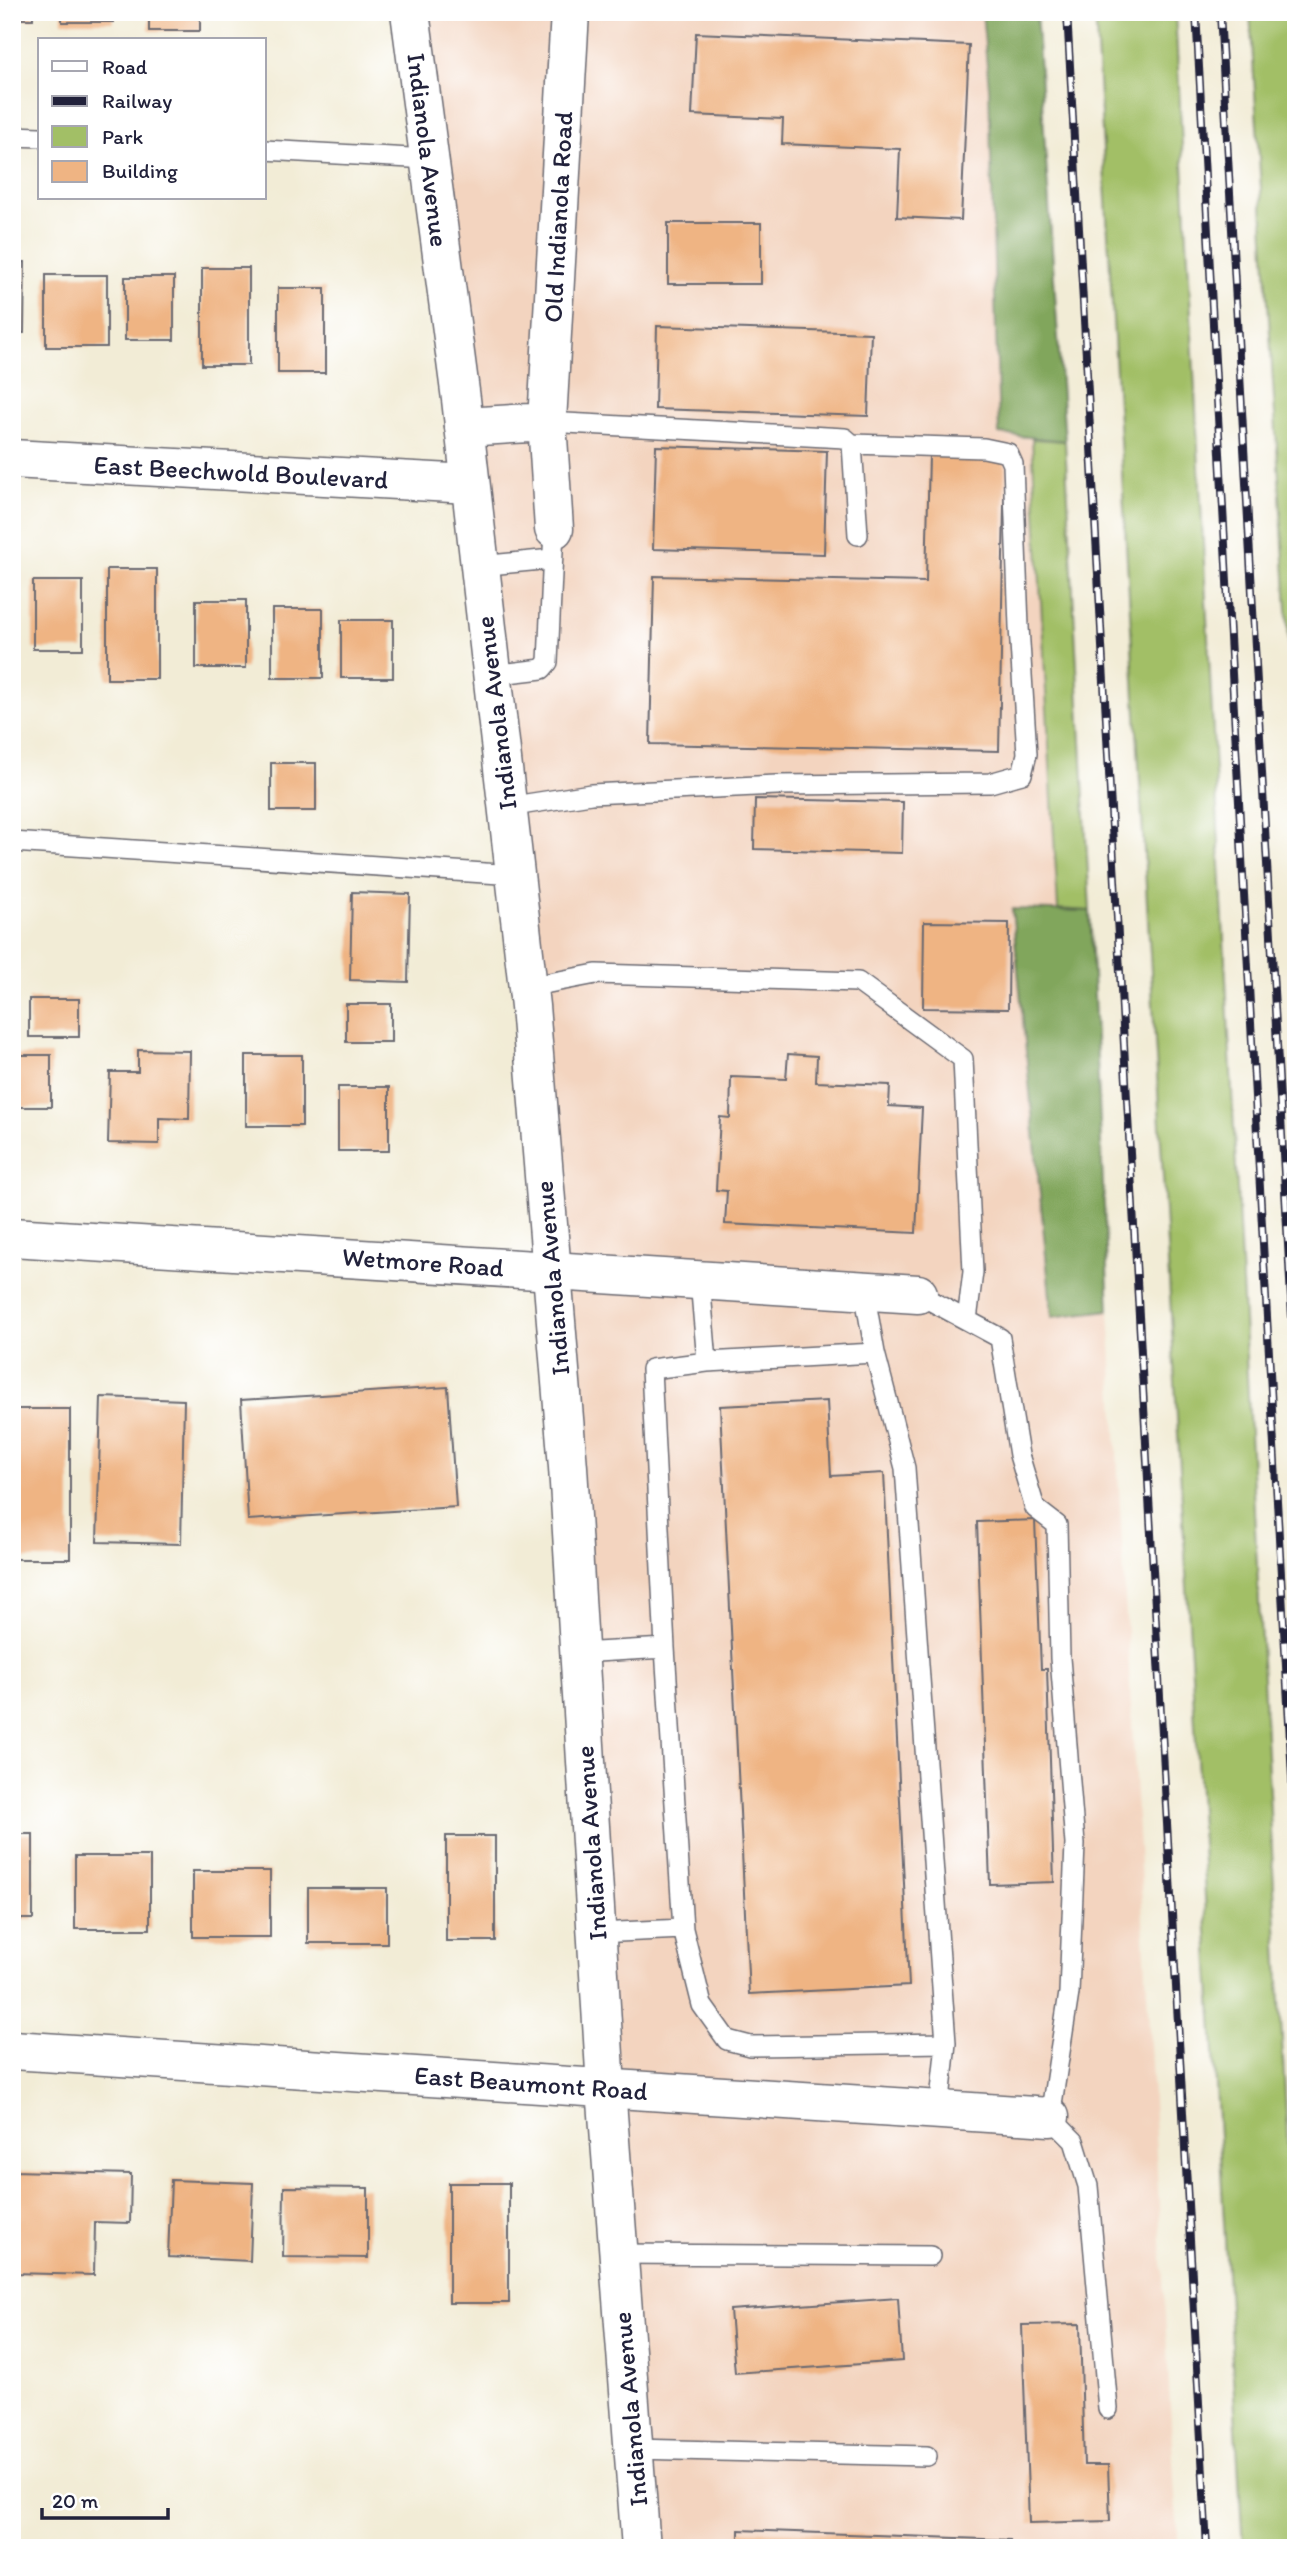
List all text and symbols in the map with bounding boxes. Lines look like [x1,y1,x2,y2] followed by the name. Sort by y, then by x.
[38,38,266,200] legend
[400,51,456,249] street label: Indianola Avenue
[102,54,148,79] text: Road
[102,88,172,113] text: Railway
[536,110,580,324] street label: Old Indianola Road
[102,124,144,149] text: Park
[102,158,178,183] text: Building
[93,448,389,496] street label: East Beechwold Boulevard
[468,614,524,812] street label: Indianola Avenue
[528,1179,576,1377] street label: Indianola Avenue
[341,1240,506,1284] street label: Wetmore Road
[568,1745,614,1941] street label: Indianola Avenue
[413,2059,649,2107] street label: East Beaumont Road
[606,2310,654,2508] street label: Indianola Avenue
[42,2476,168,2520] scale bar
[52,2488,99,2513] text: 20 m

